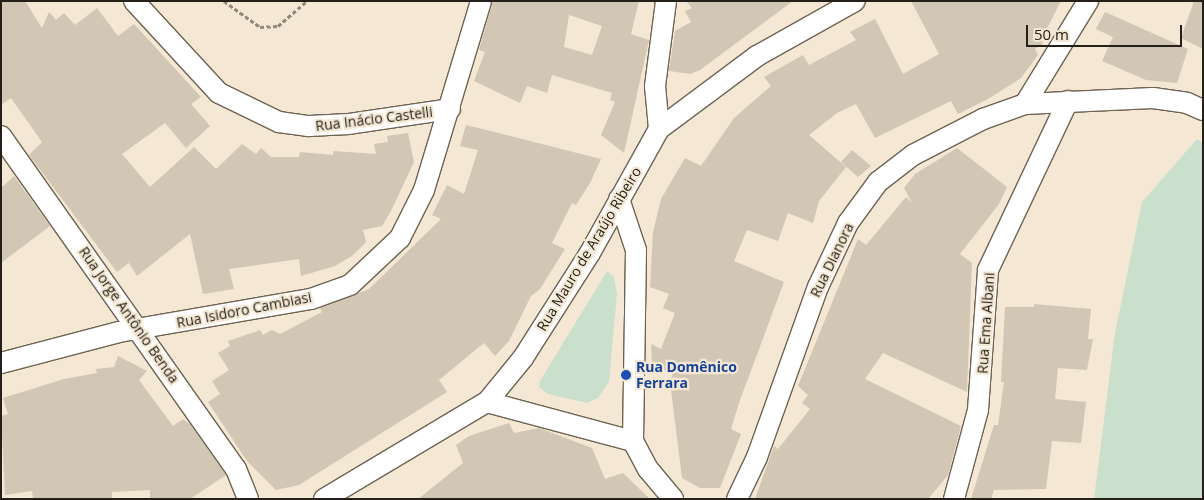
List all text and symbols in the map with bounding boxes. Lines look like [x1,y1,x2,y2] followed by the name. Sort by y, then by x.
[1029,15,1185,47] scale bar
[1034,24,1069,44] text: 50 m
[314,103,434,135] street label: Rua Inácio Castelli
[533,164,645,334] street label: Rua Mauro de Araújo Ribeiro
[807,220,857,300] street label: Rua Dianora
[76,244,182,386] street label: Rua Jorge Antônio Benda
[974,272,998,374] street label: Rua Ema Albani
[175,289,313,331] street label: Rua Isidoro Cambiasi
[636,359,737,392] place label: Rua Domênico Ferrara
[620,369,632,381] marker: Rua Domênico Ferrara

